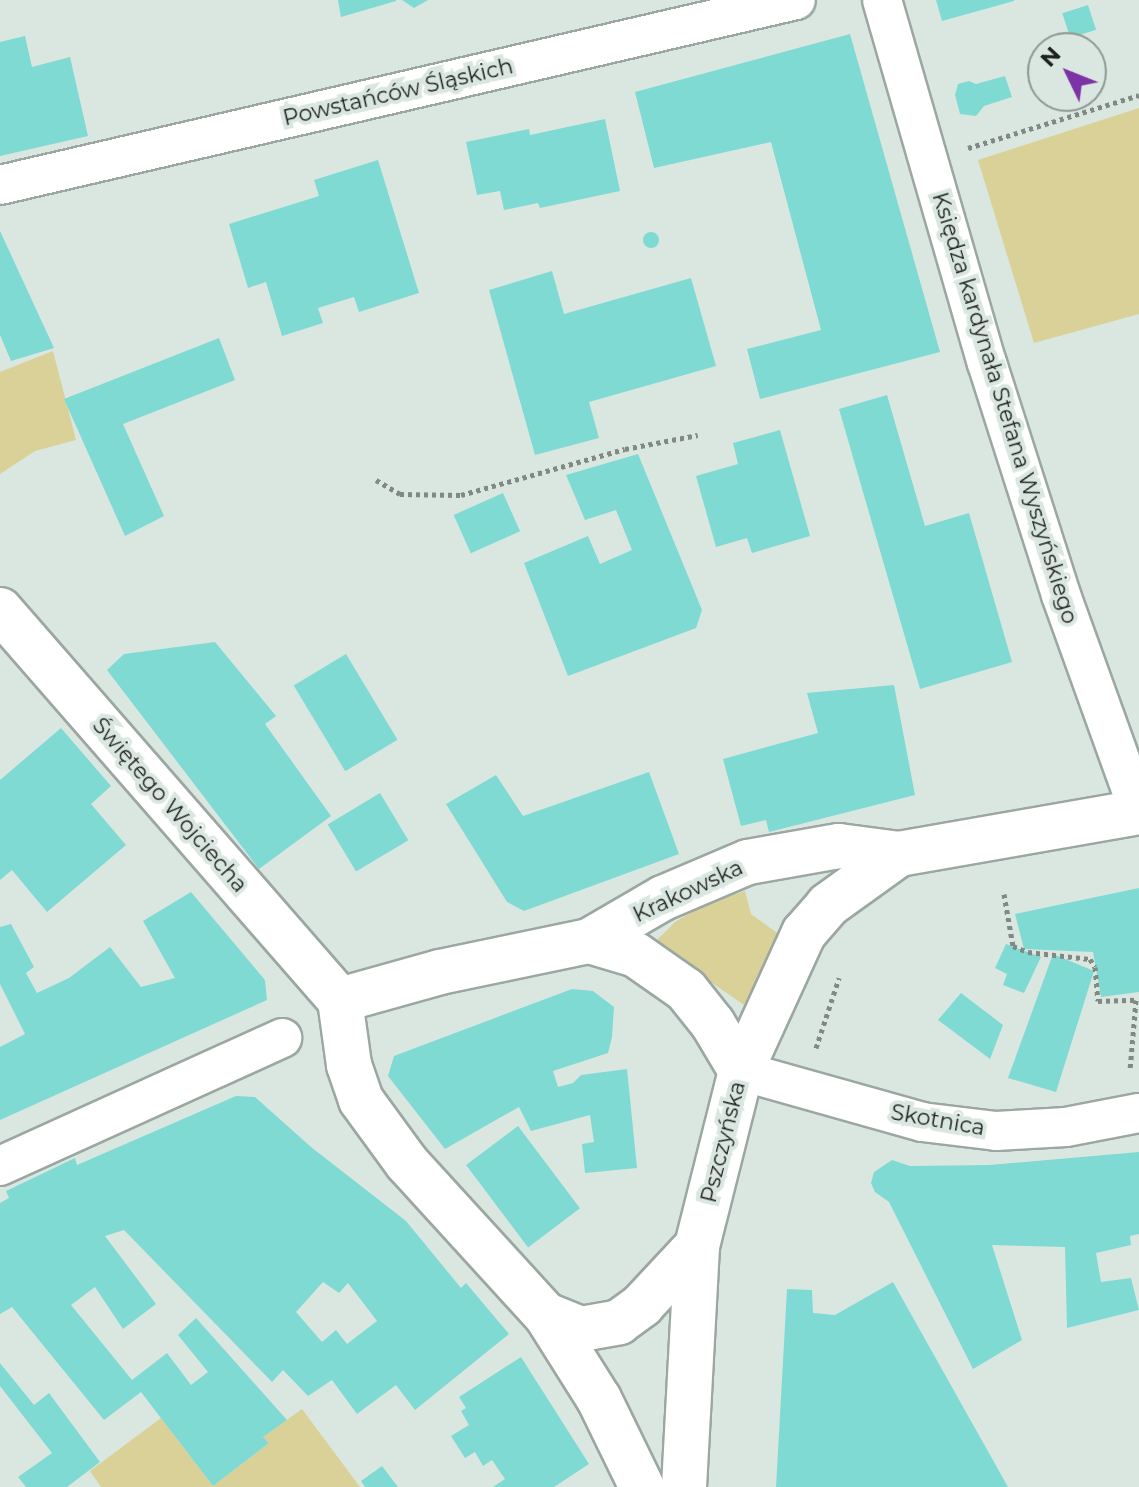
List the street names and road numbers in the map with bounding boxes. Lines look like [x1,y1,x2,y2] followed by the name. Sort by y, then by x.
[280,53,516,131] street label: Powstańców Śląskich
[927,189,1083,627] street label: Księdza kardynała Stefana Wyszyńskiego
[87,712,253,898] street label: Świętego Wojciecha
[629,854,747,928] street label: Krakowska
[695,1079,751,1205] street label: Pszczyńska
[889,1099,987,1141] street label: Skotnica

